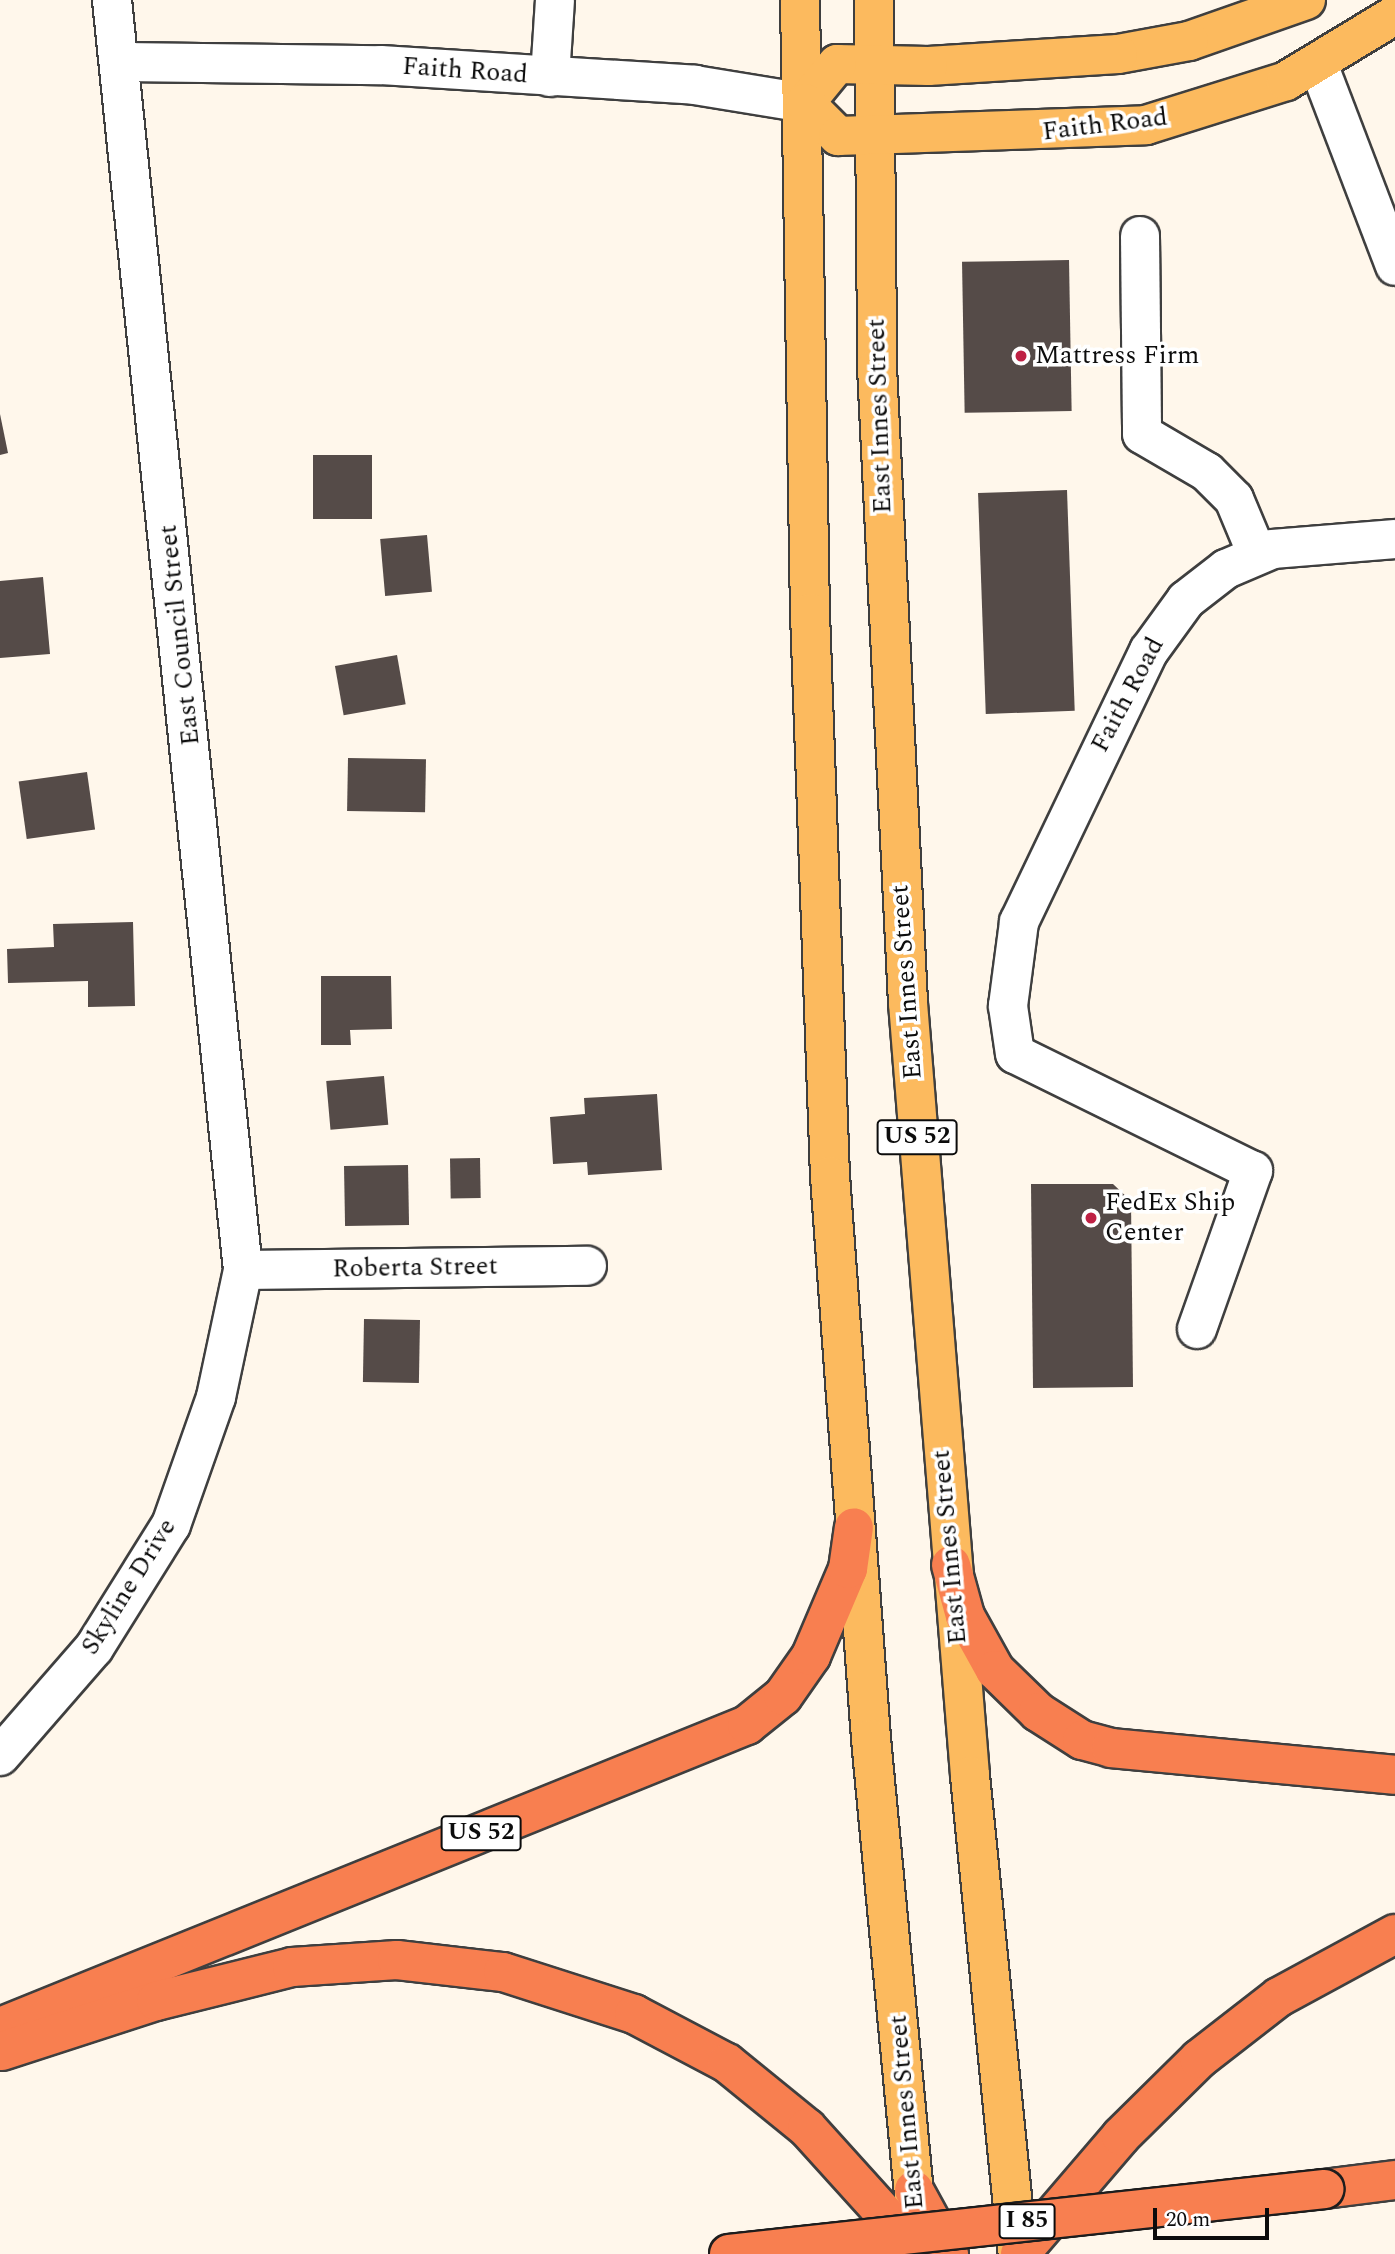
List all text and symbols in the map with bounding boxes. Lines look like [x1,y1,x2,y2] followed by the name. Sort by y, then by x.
[401,51,529,91] street label: Faith Road
[1041,102,1169,148] street label: Faith Road
[861,318,899,514] street label: East Innes Street
[1035,340,1199,372] place label: Mattress Firm
[1013,348,1029,364] marker: Mattress Firm
[153,523,207,747] street label: East Council Street
[1085,632,1171,758] street label: Faith Road
[885,884,929,1080] street label: East Innes Street
[875,1116,959,1157] road number: US 52
[1105,1187,1235,1248] place label: FedEx Ship Center
[1083,1210,1099,1226] marker: FedEx Ship Center
[332,1251,498,1285] street label: Roberta Street
[926,1448,974,1646] street label: East Innes Street
[75,1513,183,1661] street label: Skyline Drive
[439,1812,523,1854] road number: US 52
[883,2013,931,2211] street label: East Innes Street
[1157,2194,1272,2238] scale bar
[997,2200,1057,2242] road number: I 85
[1166,2204,1210,2236] text: 20 m

